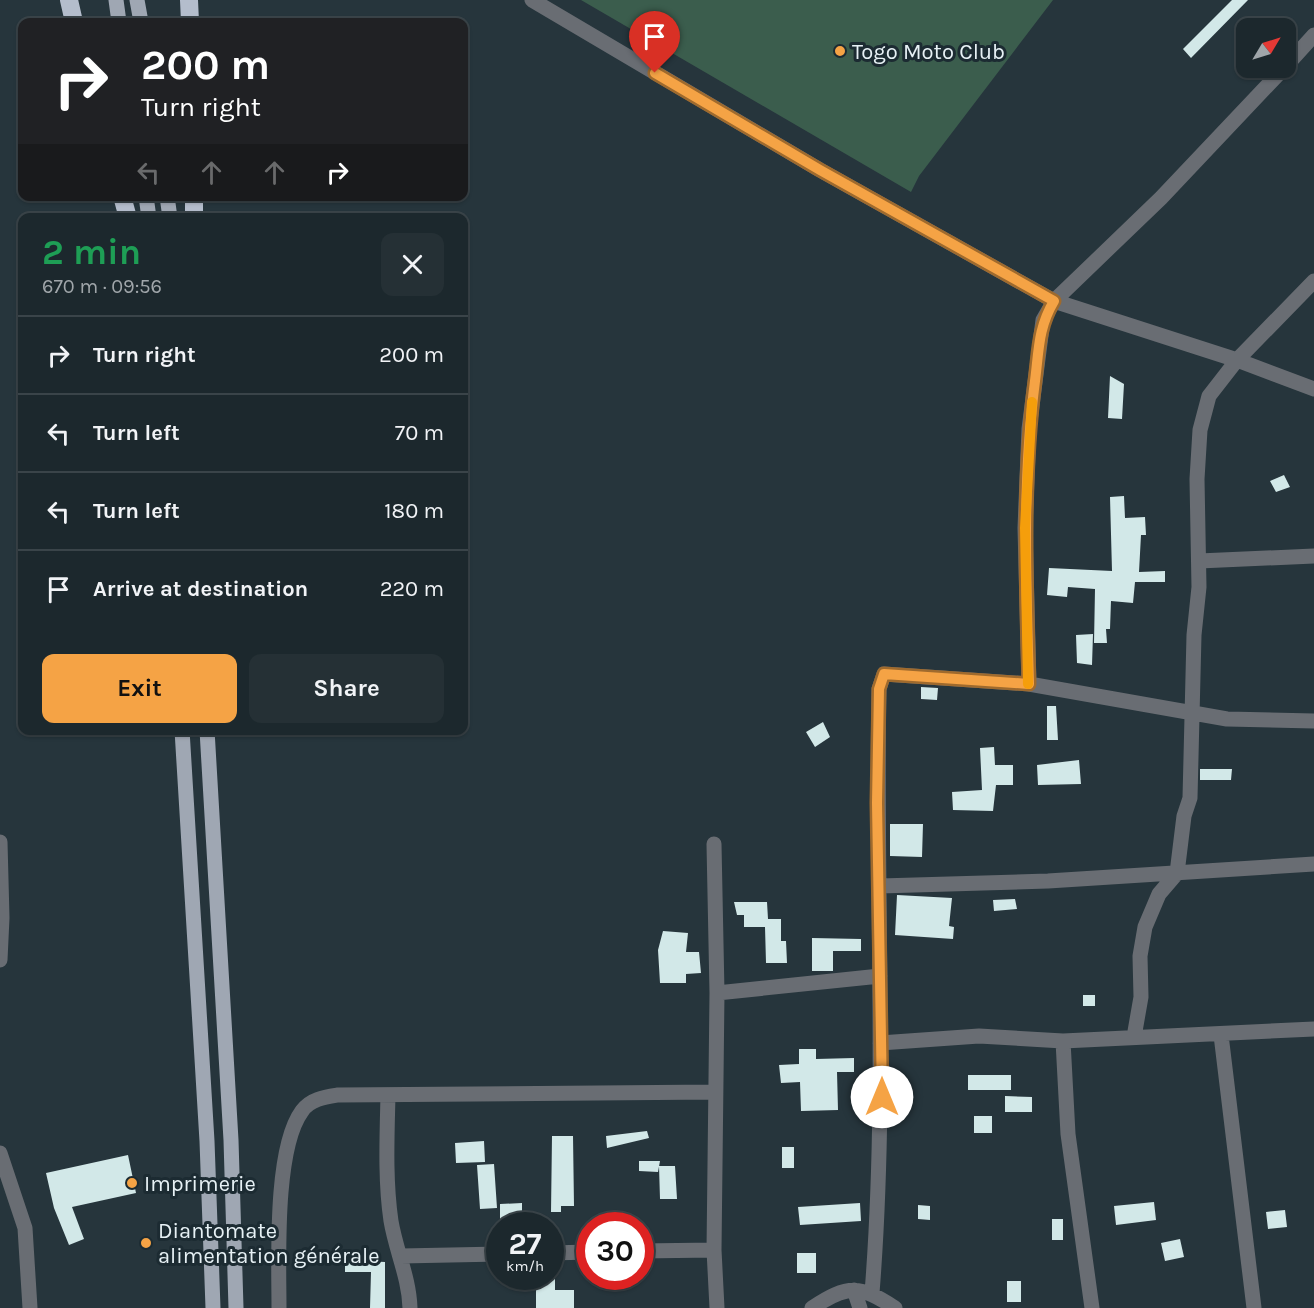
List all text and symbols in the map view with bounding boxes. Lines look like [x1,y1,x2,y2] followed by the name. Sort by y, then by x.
[629,11,680,73] pin
[1236,18,1296,78] north arrow
[1236,18,1296,78] map controls
[638,20,671,53] icon: arrive
[852,39,1005,65] place label: Togo Moto Club
[141,40,270,90] text: 200 m
[42,42,120,120] icon: right
[833,44,847,58] marker: Togo Moto Club
[141,91,261,123] text: Turn right
[132,156,165,189] icon: left
[195,156,228,189] icon: ahead
[258,156,291,189] icon: ahead
[321,156,354,189] icon: right
[42,231,141,273] text: 2 min
[381,233,444,296] button: close
[42,275,162,298] text: 670 m · 09:56
[42,339,75,372] icon: right
[93,342,196,368] text: Turn right
[379,342,444,368] text: 200 m
[42,417,75,450] icon: left
[93,420,180,446] text: Turn left
[395,420,444,446] text: 70 m
[42,495,75,528] icon: left
[93,498,180,524] text: Turn left
[384,498,444,524] text: 180 m
[42,573,75,606] icon: arrive
[93,576,308,602] text: Arrive at destination
[380,576,444,602] text: 220 m
[42,654,237,723] button: Exit
[249,654,444,723] button: Share
[850,1065,914,1129] position arrow
[144,1171,256,1197] place label: Imprimerie
[125,1176,139,1190] marker: Imprimerie
[576,1212,654,1290] speed limit sign: 30
[158,1218,380,1269] place label: Diantomate alimentation générale
[508,1226,542,1262] text: 27
[139,1236,153,1250] marker: Diantomate alimentation générale
[506,1257,544,1275] text: km/h

